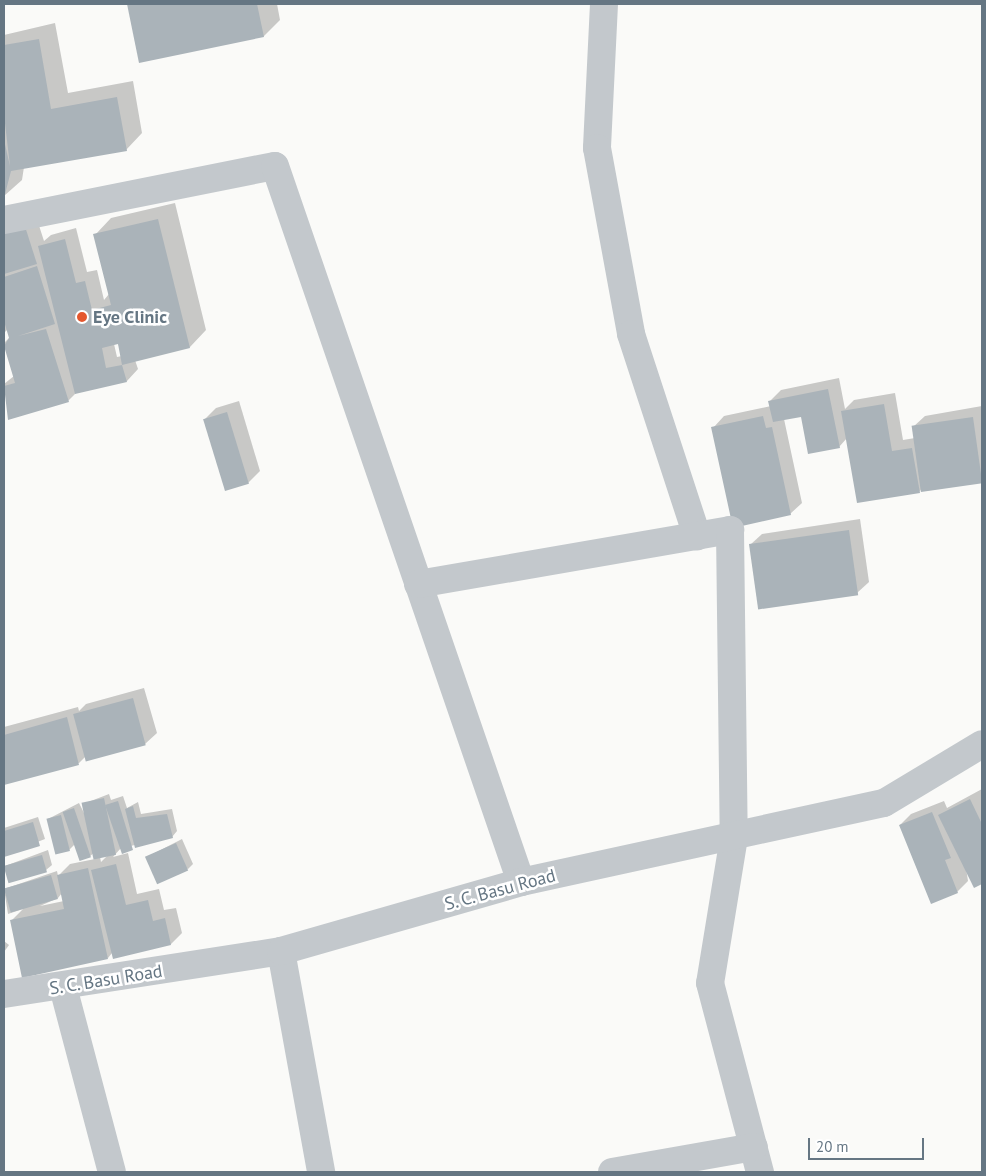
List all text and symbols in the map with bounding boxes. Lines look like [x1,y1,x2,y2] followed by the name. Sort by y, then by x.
[93,306,167,328] place label: Eye Clinic
[75,310,89,324] marker: Eye Clinic
[441,864,559,916] street label: S. C. Basu Road
[47,960,165,1000] street label: S. C. Basu Road
[811,1128,927,1160] scale bar
[816,1137,849,1156] text: 20 m

